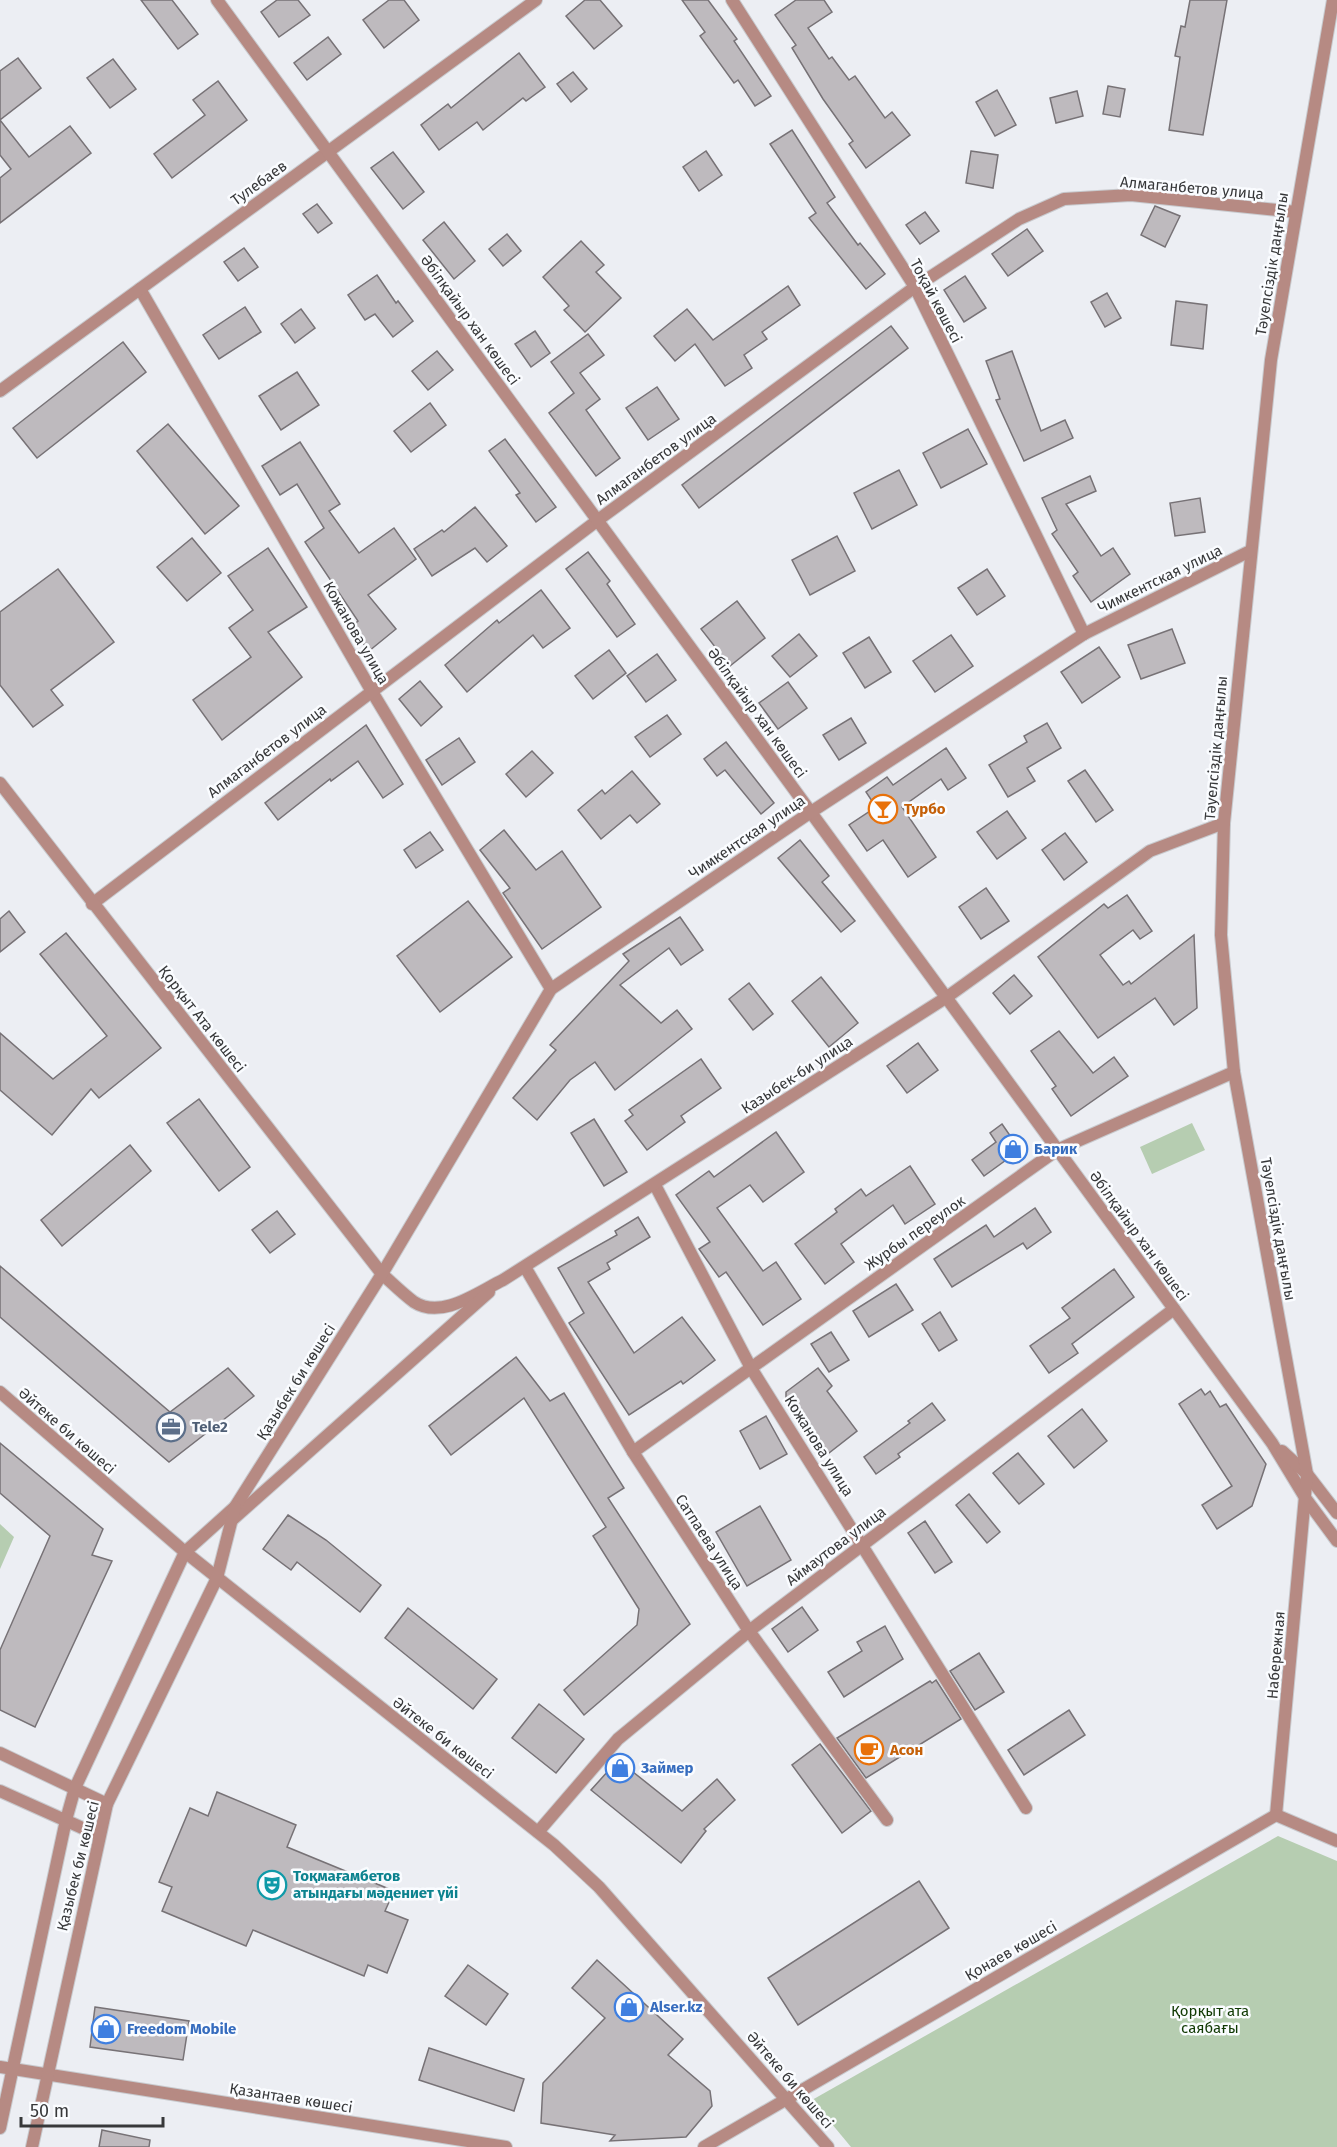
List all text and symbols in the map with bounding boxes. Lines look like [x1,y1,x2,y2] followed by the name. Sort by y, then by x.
[228,157,290,209] street label: Тулебаев
[1119,173,1265,203] street label: Алмаганбетов улица
[1252,191,1292,337] street label: Тәуелсіздік даңғылы
[417,252,523,388] street label: Әбілқайыр хан көшесі
[906,256,966,346] street label: Тоқай көшесі
[592,409,720,509] street label: Алмаганбетов улица
[1095,541,1225,617] street label: Чимкентская улица
[319,578,393,688] street label: Кожанова улица
[704,645,810,781] street label: Әбілқайыр хан көшесі
[1201,675,1231,821] street label: Тәуелсіздік даңғылы
[204,700,330,802] street label: Алмаганбетов улица
[685,791,809,883] street label: Чимкентская улица
[867,793,899,825] bar icon: Турбо
[904,800,946,818] place label: Турбо
[155,962,249,1076] street label: Қорқыт Ата көшесі
[738,1032,856,1118] street label: Казыбек-би улица
[997,1133,1029,1165] shop icon: Барик
[1034,1140,1078,1158] place label: Барик
[1257,1156,1299,1302] street label: Тәуелсіздік даңғылы
[1086,1168,1192,1304] street label: Әбілқайыр хан көшесі
[861,1191,969,1274] street label: Журбы переулок
[253,1321,339,1443] street label: Қазыбек би көшесі
[15,1384,119,1478] street label: Әйтеке би көшесі
[781,1392,857,1500] street label: Кожанова улица
[155,1411,187,1443] office icon: Tele2
[192,1418,228,1436] place label: Tele2
[671,1491,747,1593] street label: Сатпаева улица
[783,1503,889,1589] street label: Аймаутова улица
[1263,1610,1289,1700] street label: Набережная
[389,1693,497,1783] street label: Әйтеке би көшесі
[853,1734,885,1766] cafe icon: Асон
[889,1741,923,1759] place label: Асон
[604,1752,636,1784] shop icon: Займер
[640,1759,694,1777] place label: Займер
[53,1799,103,1933] street label: Қазыбек би көшесі
[293,1867,458,1902] place label: Тоқмағамбетов атындағы мәдениет үйі
[256,1869,288,1901] theatre icon: Тоқмағамбетов атындағы мәдениет үйі
[962,1917,1060,1985] street label: Қонаев көшесі
[613,1991,645,2023] shop icon: Alser.kz
[649,1998,703,2016] place label: Alser.kz
[1171,2002,1249,2037] park label: Қорқыт ата саябағы
[90,2013,122,2045] shop icon: Freedom Mobile
[127,2020,236,2038] place label: Freedom Mobile
[743,2028,837,2132] street label: Әйтеке би көшесі
[228,2079,354,2117] street label: Қазантаев көшесі
[21,2090,164,2128] scale bar
[30,2100,69,2122] text: 50 m

